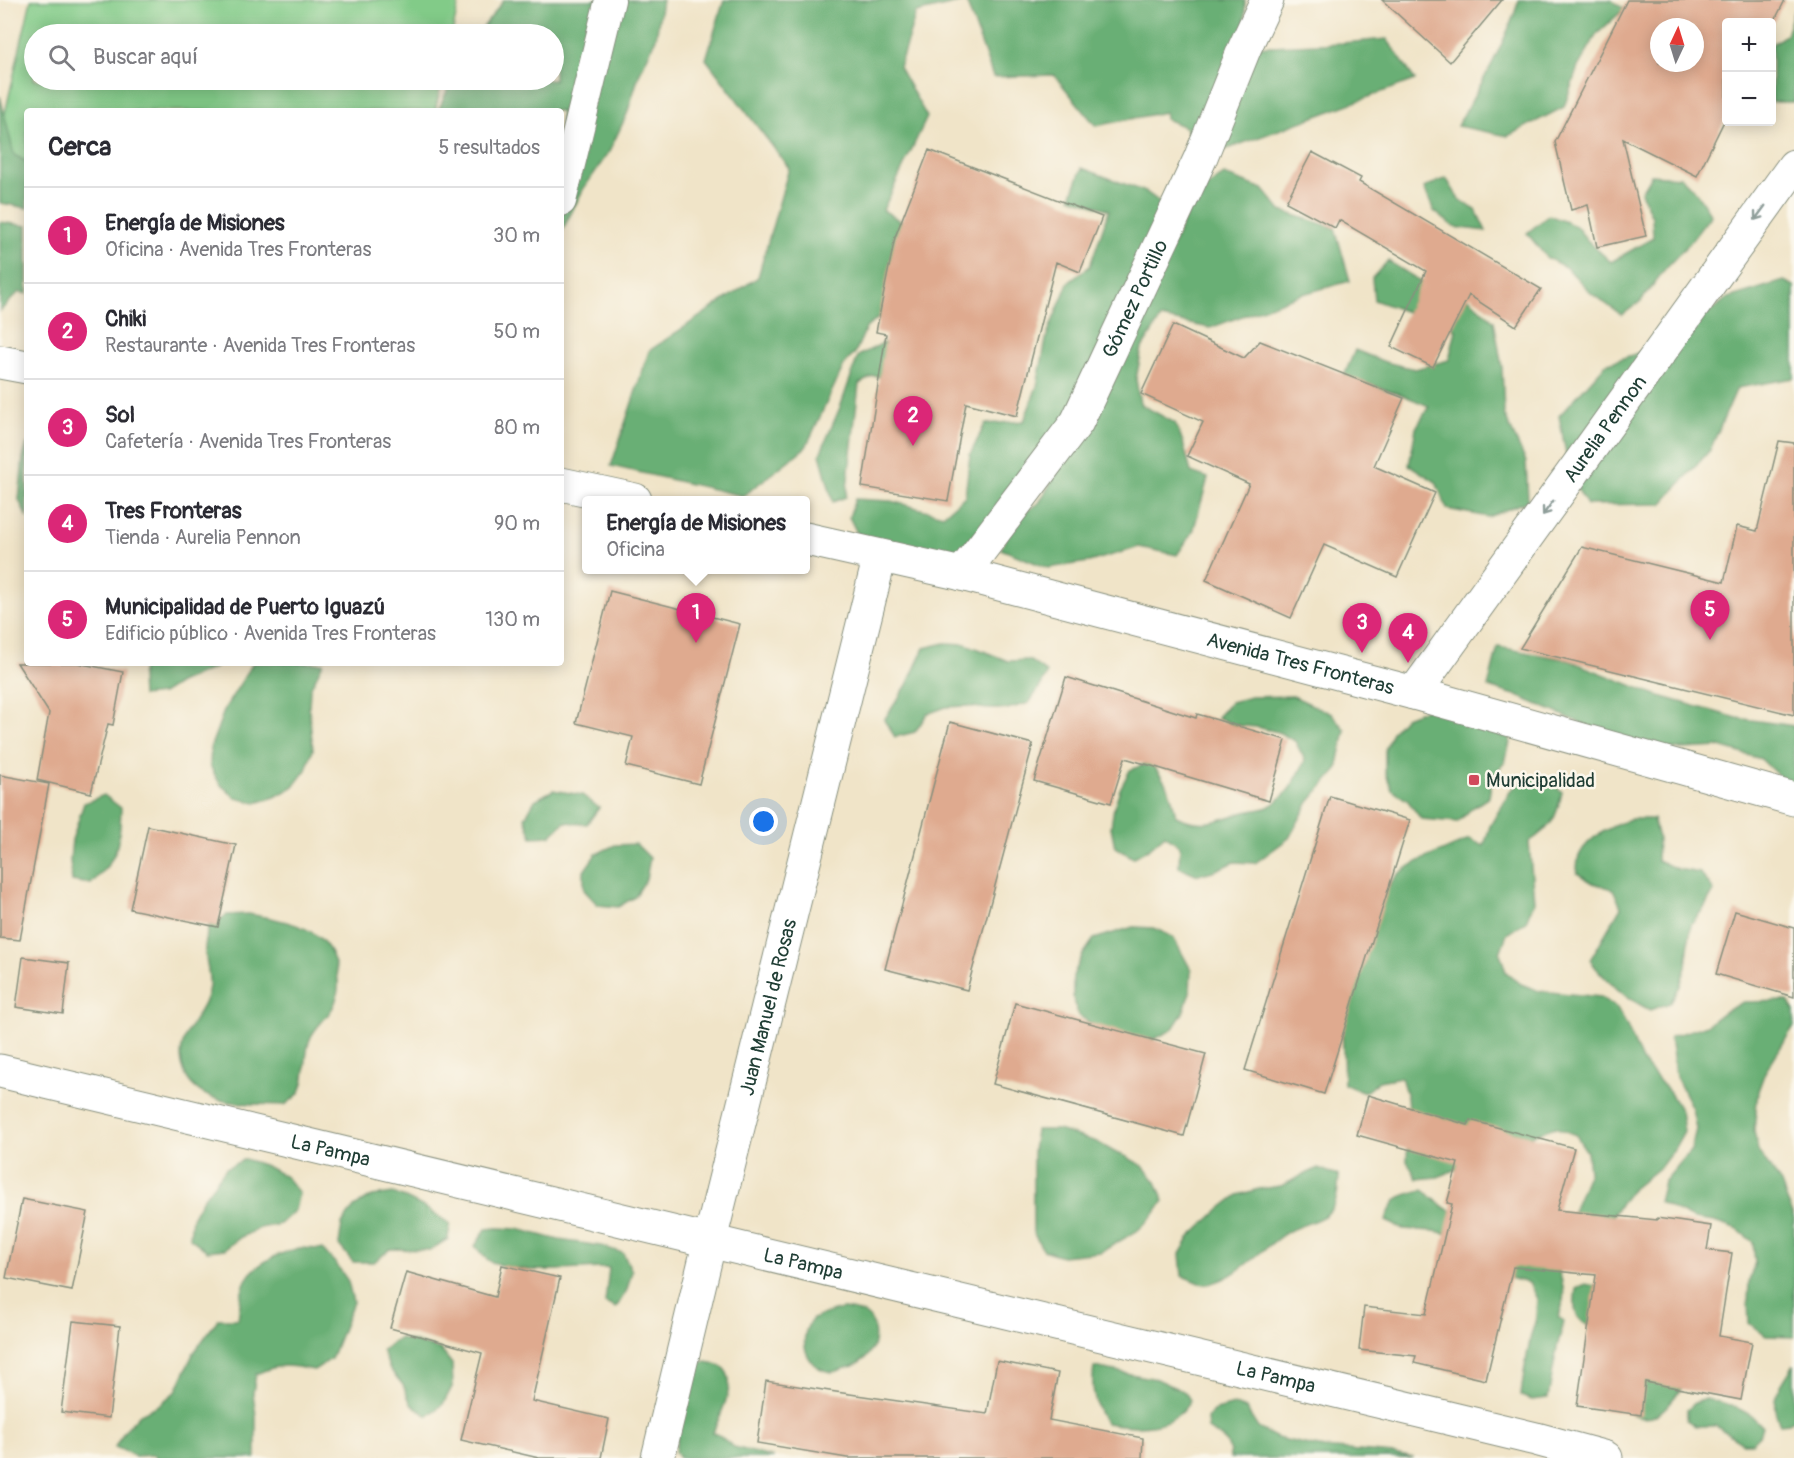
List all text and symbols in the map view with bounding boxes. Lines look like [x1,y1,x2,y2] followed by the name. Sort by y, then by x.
[1650,18,1704,72] north arrow
[1722,18,1776,126] map controls
[1722,18,1776,72] button: +
[24,24,564,90] search box
[45,41,78,74] icon: search
[93,43,198,71] text: Buscar aquí
[1722,72,1776,126] button: −
[48,131,111,163] text: Cerca
[438,135,540,160] text: 5 resultados
[1754,204,1766,221] one-way arrow
[105,209,285,237] text: Energía de Misiones
[64,223,71,248] text: 1
[493,223,540,248] text: 30 m
[1096,235,1173,361] street label: Gómez Portillo
[105,237,371,262] text: Oficina · Avenida Tres Fronteras
[105,305,146,333] text: Chiki
[62,319,73,344] text: 2
[493,319,540,344] text: 50 m
[105,333,415,358] text: Restaurante · Avenida Tres Fronteras
[1558,370,1652,487] street label: Aurelia Pennon
[894,396,932,446] pin: 2
[105,401,135,429] text: Sol
[62,415,73,440] text: 3
[494,415,540,440] text: 80 m
[105,429,391,454] text: Cafetería · Avenida Tres Fronteras
[582,496,810,574] popup
[105,497,242,525] text: Tres Fronteras
[1542,499,1554,515] one-way arrow
[606,509,786,537] text: Energía de Misiones
[62,511,73,536] text: 4
[494,511,540,536] text: 90 m
[105,525,301,550] text: Tienda · Aurelia Pennon
[606,537,665,562] text: Oficina
[1690,590,1730,640] pin: 5
[105,593,385,621] text: Municipalidad de Puerto Iguazú
[676,594,716,643] pin: 1
[1342,604,1382,653] pin: 3
[62,607,73,632] text: 5
[485,607,540,632] text: 130 m
[1388,614,1428,663] pin: 4
[105,621,436,646] text: Edificio público · Avenida Tres Fronteras
[1204,627,1397,700] street label: Avenida Tres Fronteras
[1486,768,1595,793] place label: Municipalidad
[1467,773,1481,787] marker: Municipalidad
[749,807,778,836] your location
[734,916,802,1098] street label: Juan Manuel de Rosas
[288,1129,373,1172] street label: La Pampa
[761,1242,846,1285] street label: La Pampa
[1234,1355,1318,1398] street label: La Pampa

